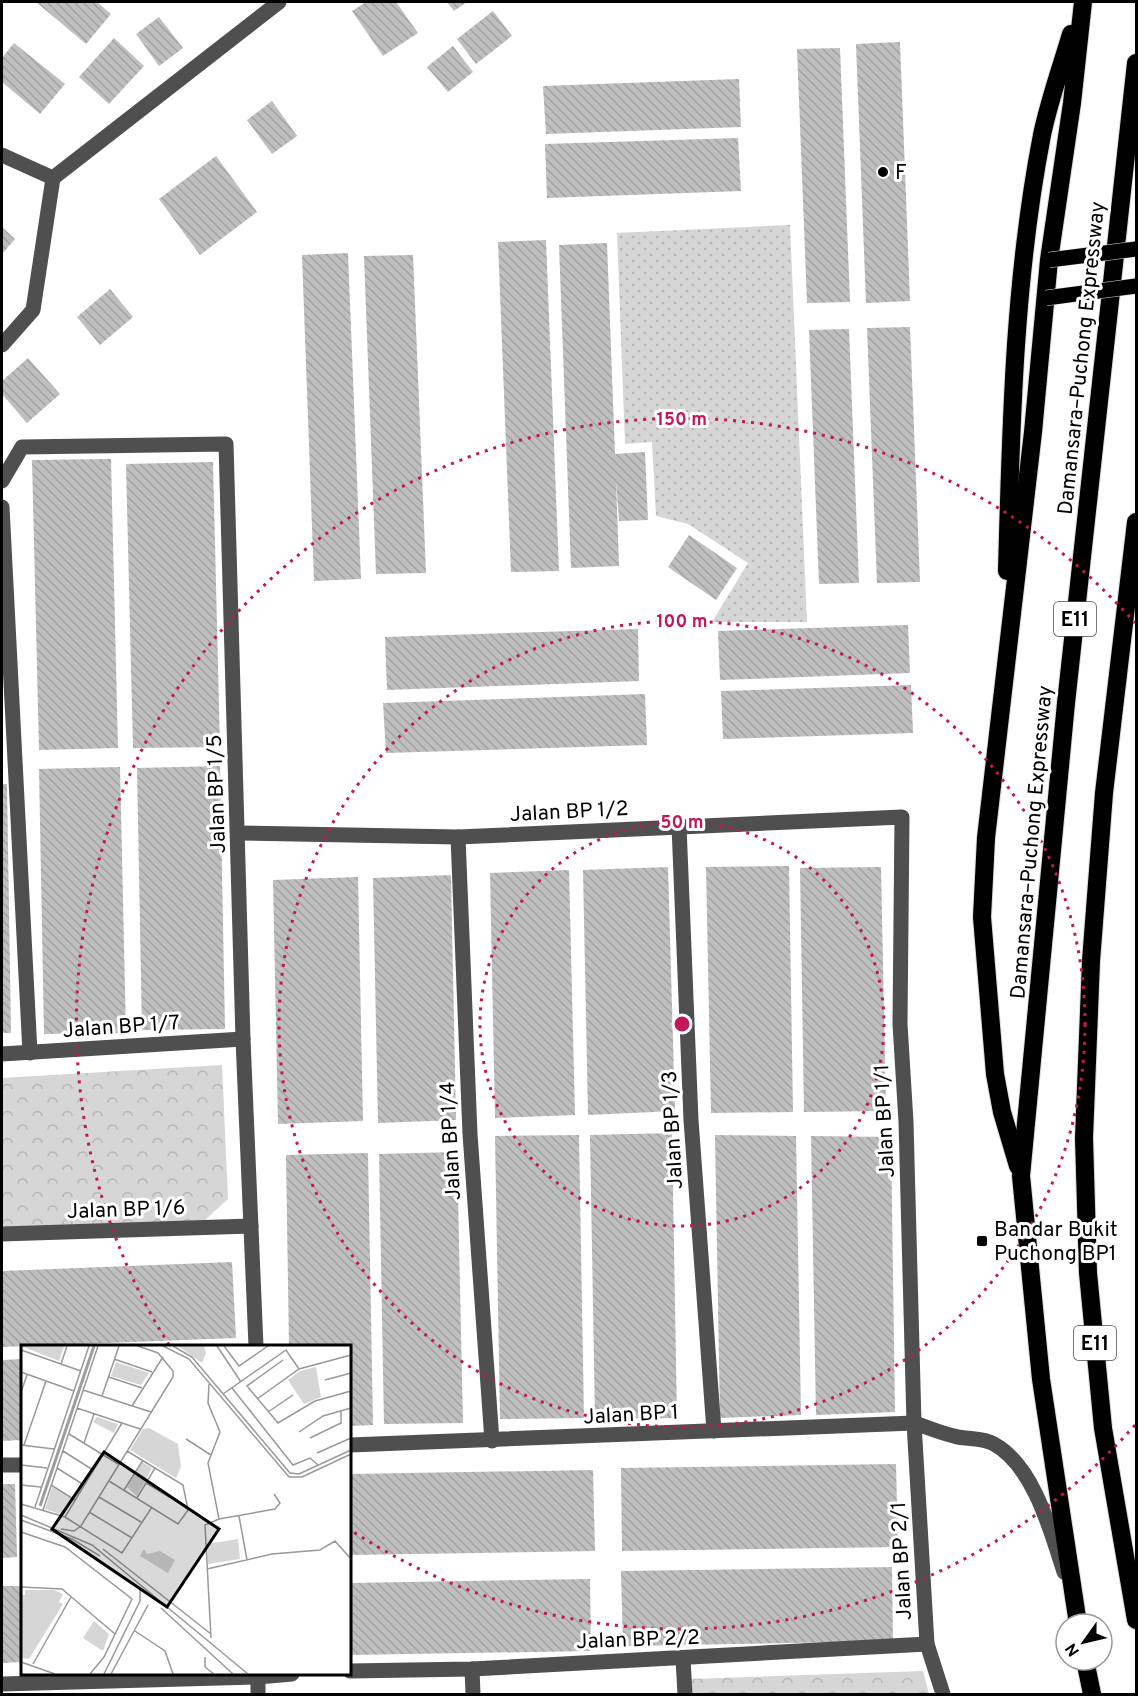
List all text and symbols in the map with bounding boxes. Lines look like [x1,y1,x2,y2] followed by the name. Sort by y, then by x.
[895,160,907,187] place label: F
[876,165,890,179] marker: F
[1053,200,1112,516] street label: Damansara–Puchong Expressway
[657,409,707,432] text: 150 m
[1054,602,1096,636] road number: E11
[656,611,708,634] text: 100 m
[1005,684,1060,1000] street label: Damansara–Puchong Expressway
[202,734,233,854] street label: Jalan BP 1/5
[509,796,629,829] street label: Jalan BP 1/2
[660,812,704,835] text: 50 m
[62,1010,181,1045] street label: Jalan BP 1/7
[672,1014,692,1034] centre of rings
[869,1063,902,1179] street label: Jalan BP 1/1
[657,1070,690,1190] street label: Jalan BP 1/3
[435,1081,468,1201] street label: Jalan BP 1/4
[66,1195,186,1226] street label: Jalan BP 1/6
[994,1217,1118,1268] place label: Bandar Bukit Puchong BP1
[975,1234,989,1248] marker: Bandar Bukit Puchong BP1
[1074,1326,1116,1360] road number: E11
[21,1345,351,1675] inset map
[583,1400,680,1431] street label: Jalan BP 1
[886,1501,919,1621] street label: Jalan BP 2/1
[1054,1612,1114,1672] north arrow
[576,1625,700,1656] street label: Jalan BP 2/2
[1062,1639,1085,1660] text: N

